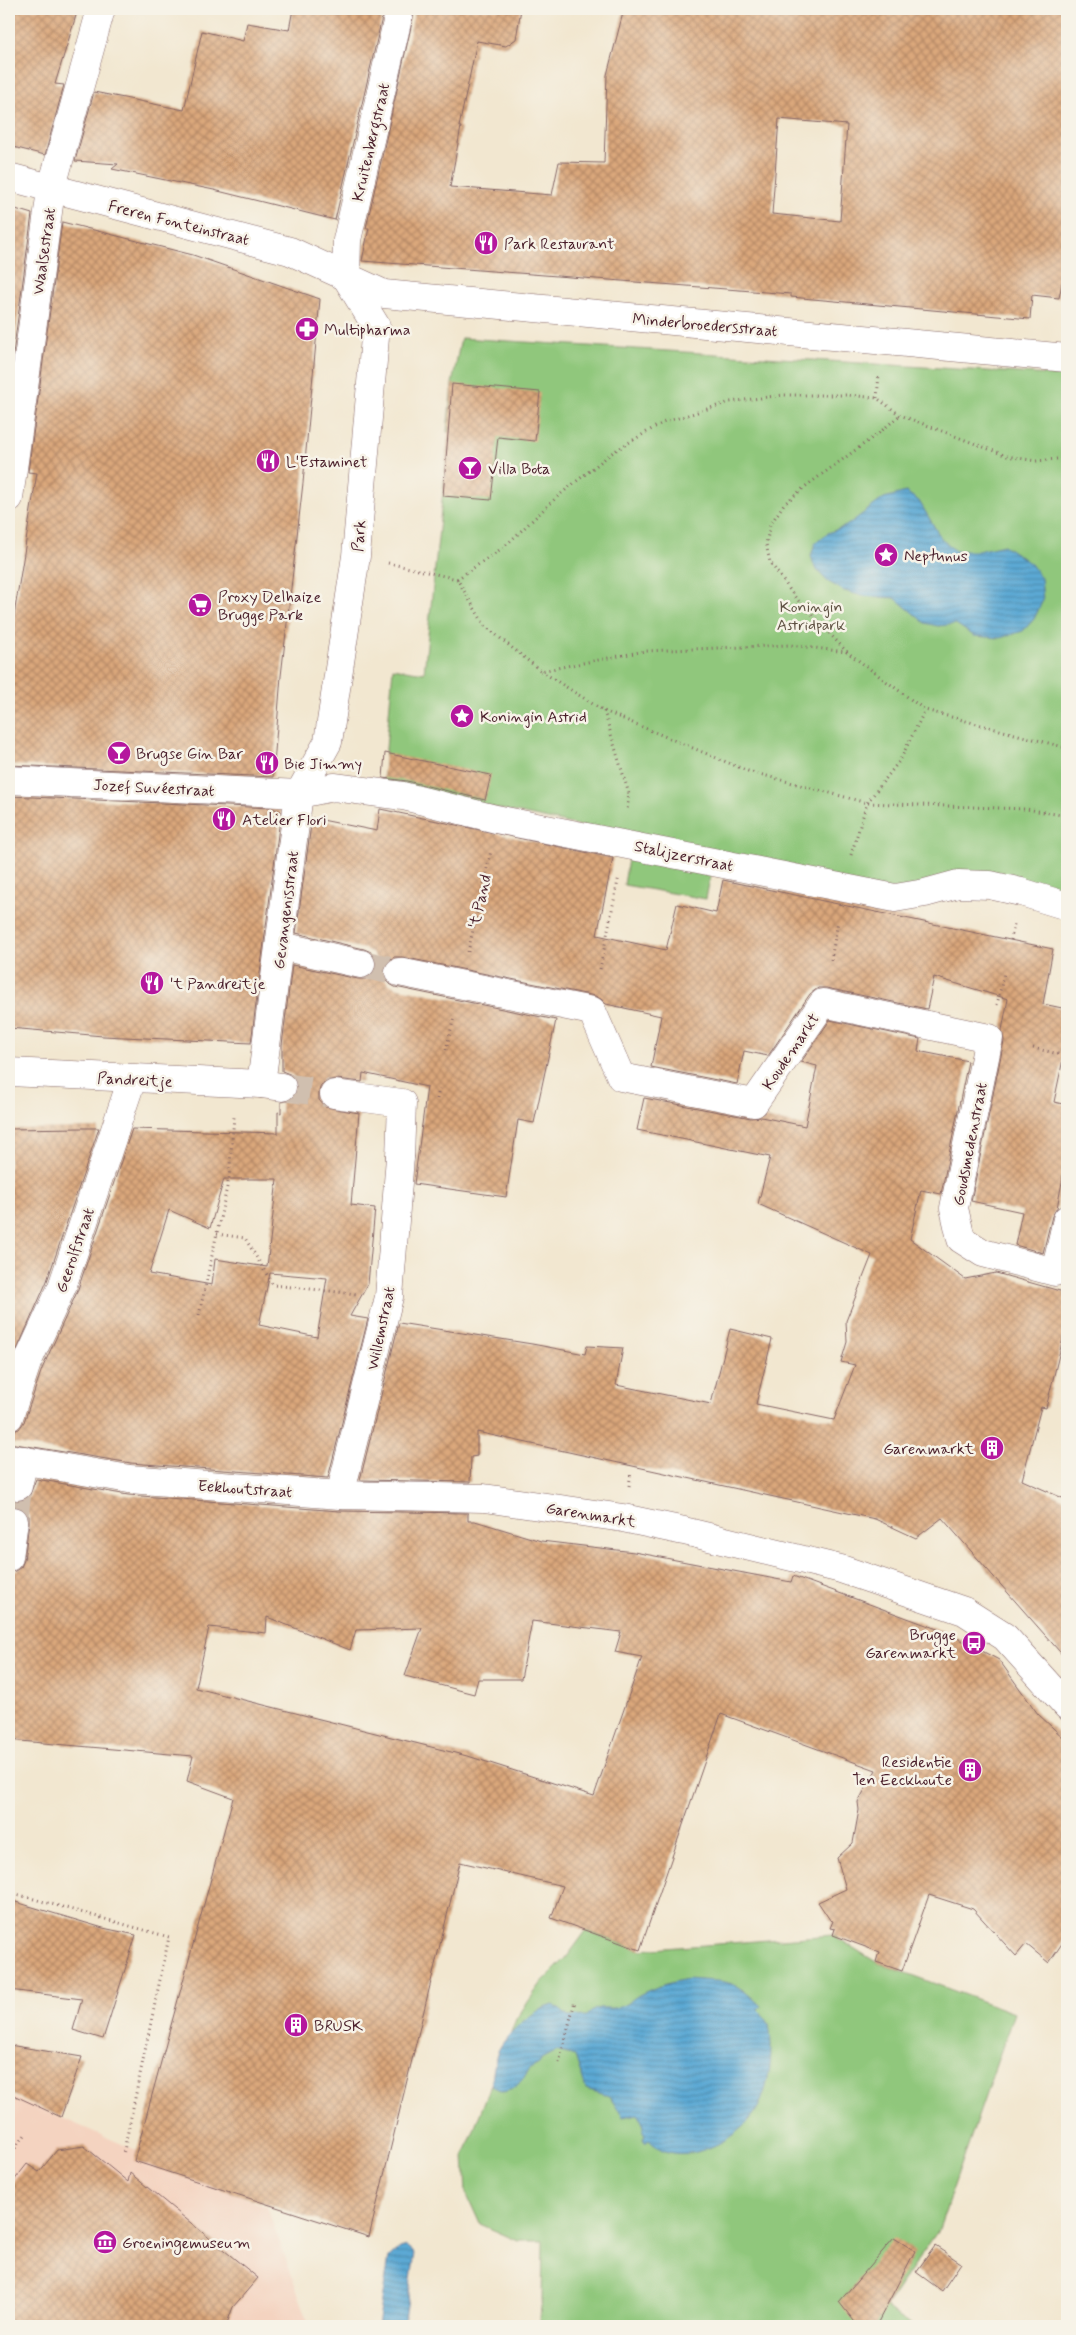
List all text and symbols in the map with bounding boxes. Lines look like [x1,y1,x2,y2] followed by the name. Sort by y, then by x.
[348,81,396,204] street label: Kruitenbergstraat
[106,196,251,251] street label: Freren Fonteinstraat
[28,206,61,296] street label: Waalsestraat
[473,230,499,256] restaurant icon: Park Restaurant
[504,234,615,255] place label: Park Restaurant
[631,309,778,342] street label: Minderbroedersstraat
[294,316,320,342] pharmacy icon: Multipharma
[324,320,411,341] place label: Multipharma
[255,448,281,474] restaurant icon: L'Estaminet
[286,452,368,473] place label: L'Estaminet
[457,455,483,481] bar icon: Villa Bota
[488,459,550,480] place label: Villa Bota
[348,519,371,553] street label: Park
[873,542,899,568] place icon: Neptunus
[904,546,968,567] place label: Neptunus
[218,587,321,627] place label: Proxy Delhaize Brugge Park
[187,592,213,618] supermarket icon: Proxy Delhaize Brugge Park
[777,597,845,636] park label: Koningin Astridpark
[449,703,475,729] place icon: Koningin Astrid
[480,707,587,728] place label: Koningin Astrid
[106,740,132,766] bar icon: Brugse Gin Bar
[136,744,243,766] place label: Brugse Gin Bar
[254,750,280,776] restaurant icon: Bie Jimmy
[284,754,362,775] place label: Bie Jimmy
[93,775,215,802] street label: Jozef Suvéestraat
[211,806,237,832] restaurant icon: Atelier Flori
[242,810,326,831] place label: Atelier Flori
[632,836,735,877] street label: Stalijzerstraat
[269,850,304,971] street label: Gevangenisstraat
[464,872,497,930] street label: 't Pand
[139,970,165,996] restaurant icon: 't Pandreitje
[170,974,266,995] place label: 't Pandreitje
[758,1009,825,1094] street label: Koudemarkt
[97,1068,173,1093] street label: Pandreitje
[948,1081,993,1208] street label: Goudsmedenstraat
[51,1205,100,1296] street label: Geerolfstraat
[362,1285,401,1372] street label: Willemstraat
[979,1435,1005,1461] building icon: Garenmarkt
[883,1439,975,1460] place label: Garenmarkt
[197,1476,293,1503] street label: Eekhoutstraat
[544,1498,638,1533] street label: Garenmarkt
[865,1625,957,1664] place label: Brugge Garenmarkt
[961,1630,987,1656] bus stop icon: Brugge Garenmarkt
[852,1752,952,1791] place label: Residentie Ten Eeckhoute
[957,1757,983,1783] building icon: Residentie Ten Eeckhoute
[283,2012,309,2038] building icon: BRUSK
[314,2016,364,2037] place label: BRUSK
[92,2229,118,2255] museum icon: Groeningemuseum
[122,2233,250,2255] place label: Groeningemuseum

